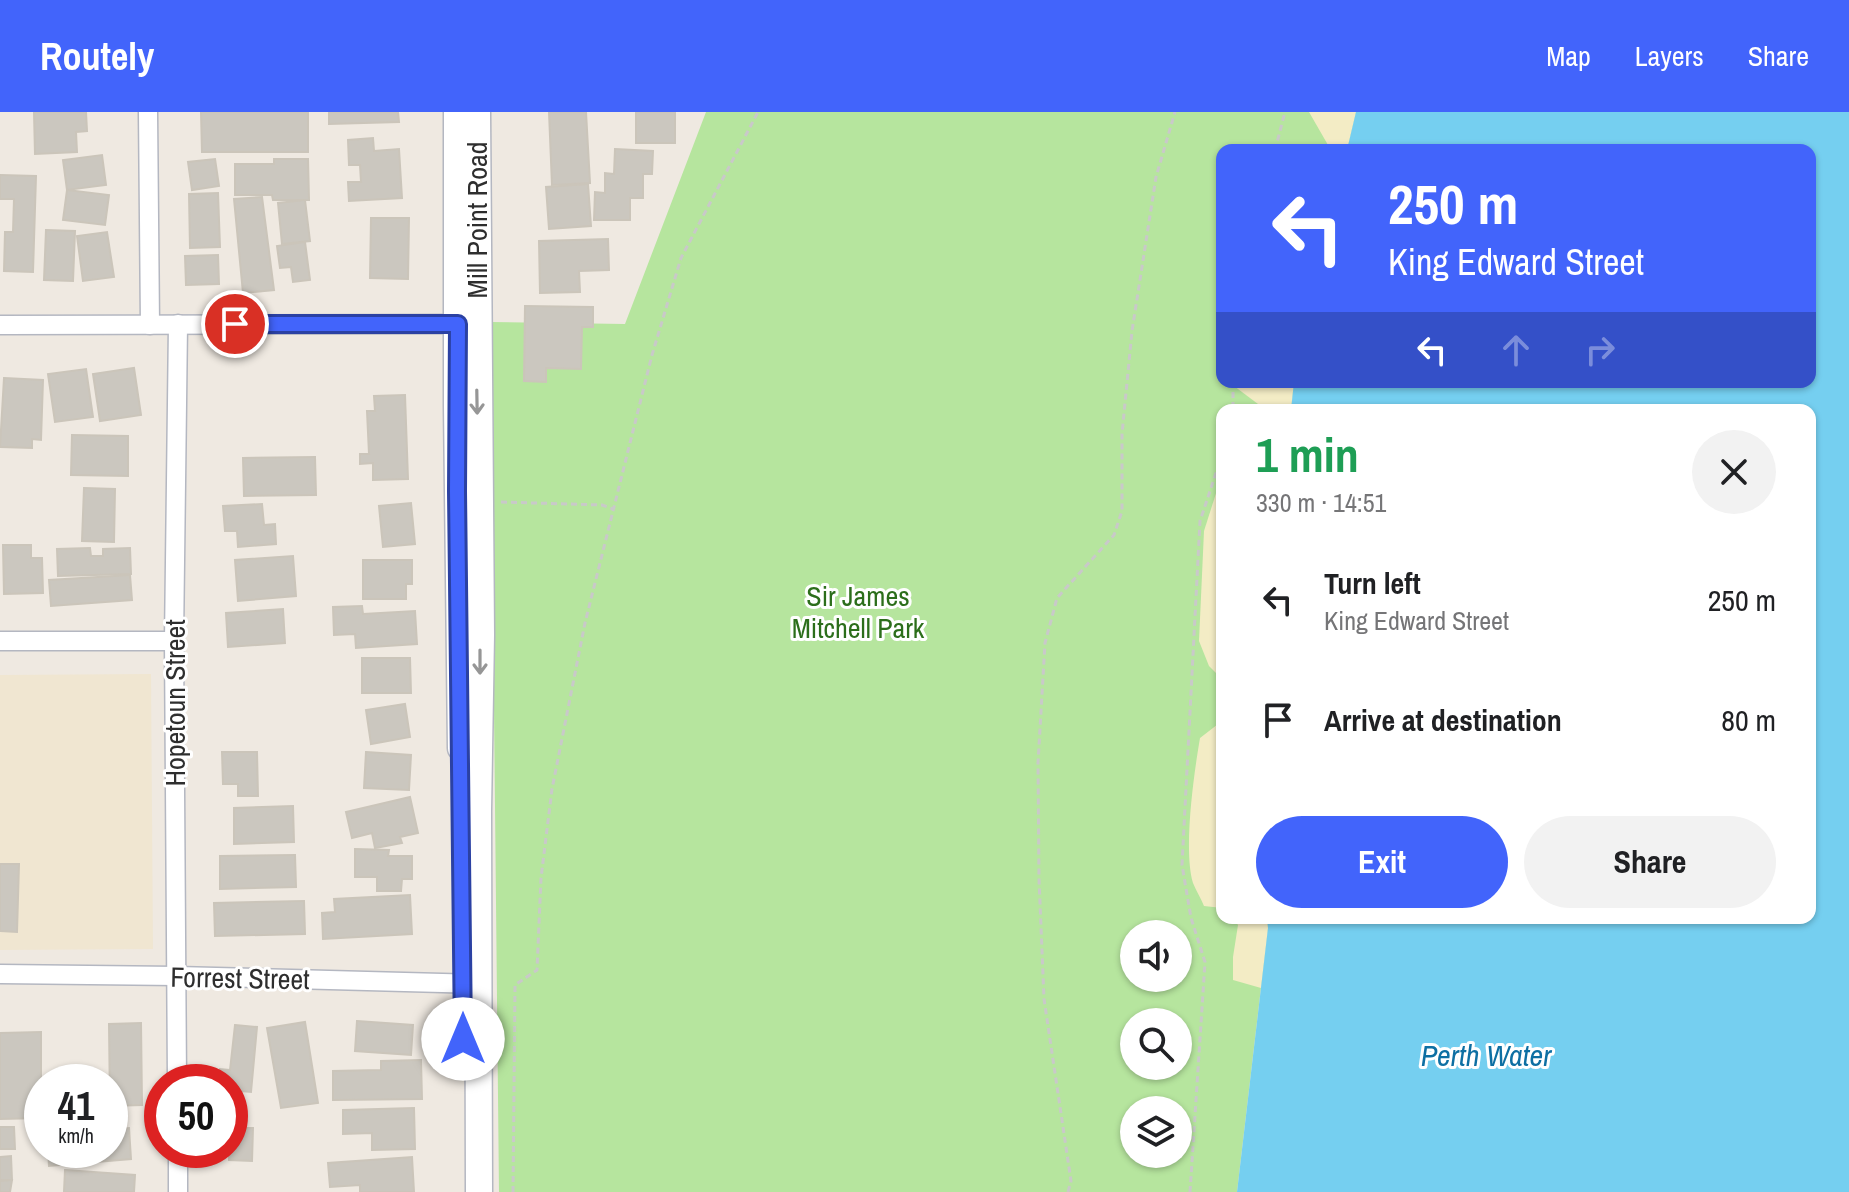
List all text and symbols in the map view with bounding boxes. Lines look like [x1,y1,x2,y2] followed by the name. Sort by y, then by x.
[40,31,154,82] text: Routely
[1546,37,1591,75] text: Map
[1635,37,1704,75] text: Layers
[1748,37,1809,75] text: Share
[458,142,496,298] street label: Mill Point Road
[1388,166,1518,241] text: 250 m
[1256,176,1360,280] icon: left
[1388,238,1644,286] text: King Edward Street
[201,290,269,358] pin
[213,302,257,346] icon: arrive
[1410,328,1454,372] icon: left
[1494,328,1538,372] icon: ahead
[1578,328,1622,372] icon: right
[469,388,485,415] one-way arrow
[1256,422,1359,487] text: 1 min
[1692,430,1776,514] button: close
[1256,485,1386,520] text: 330 m · 14:51
[1324,563,1421,603] text: Turn left
[792,577,925,647] park label: Sir James Mitchell Park
[1256,578,1300,622] icon: left
[1708,580,1776,620] text: 250 m
[1324,603,1509,638] text: King Edward Street
[156,619,194,787] street label: Hopetoun Street
[472,648,488,675] one-way arrow
[1256,698,1300,742] icon: arrive
[1324,700,1562,740] text: Arrive at destination
[1721,700,1776,740] text: 80 m
[1256,816,1508,908] button: Exit
[1524,816,1776,908] button: Share
[1120,920,1192,1168] map controls
[1120,920,1192,992] button: sound
[170,958,310,998] street label: Forrest Street
[421,997,505,1081] position arrow
[1120,1008,1192,1080] button: search
[1421,1035,1552,1075] water label: Perth Water
[144,1064,248,1168] speed limit sign: 50
[58,1079,94,1132] text: 41
[1120,1096,1192,1168] button: layers
[58,1122,94,1149] text: km/h

